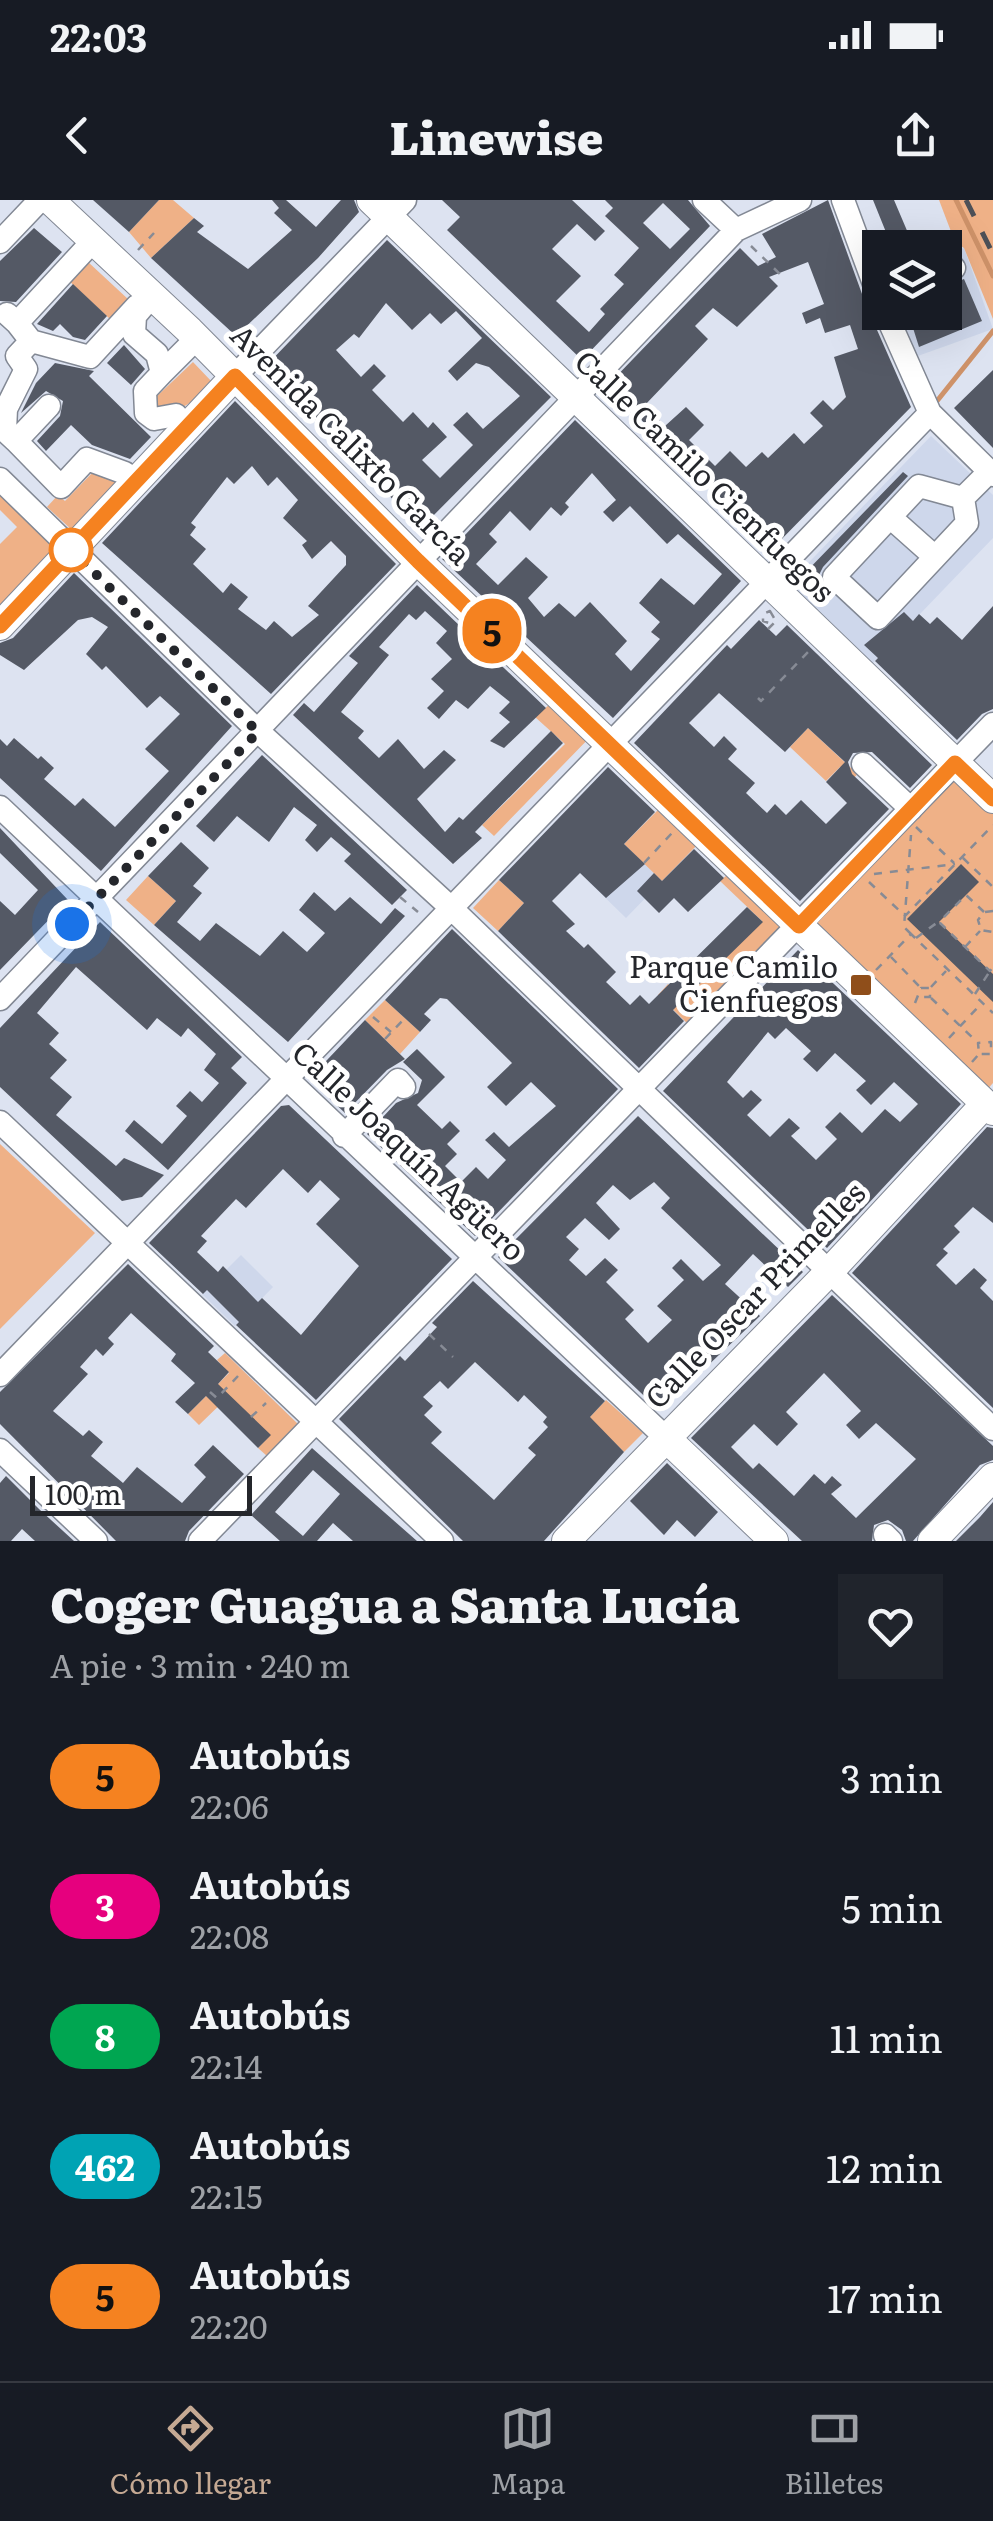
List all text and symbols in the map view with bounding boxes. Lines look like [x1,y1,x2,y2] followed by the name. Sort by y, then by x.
[50,7,147,64] text: 22:03
[390,102,603,169] text: Linewise
[50,108,105,163] icon: back
[888,108,943,163] icon: share
[862,230,962,330] map controls
[862,230,962,330] button: layers
[222,313,483,574] street label: Avenida Calixto García
[566,339,846,611] street label: Calle Camilo Cienfuegos
[50,529,92,571] unlabelled marker
[460,598,524,664] line badge: 5
[482,605,502,657] text: 5
[47,899,97,949] your location
[629,943,838,1021] place label: Parque Camilo Cienfuegos
[848,972,874,998] marker: Parque Camilo Cienfuegos
[284,1030,536,1270] street label: Calle Joaquín Agüero
[634,1171,874,1417] street label: Calle Oscar Primelles
[30,1471,252,1516] scale bar
[45,1472,122,1514] text: 100 m
[50,1567,739,1638] text: Coger Guagua a Santa Lucía
[838,1574,943,1679] button: heart
[50,1640,350,1688] text: A pie · 3 min · 240 m
[190,1724,351,1781] text: Autobús
[840,1748,943,1805] text: 3 min
[95,1750,115,1802] text: 5
[190,1781,269,1829] text: 22:06
[190,1854,351,1911] text: Autobús
[841,1878,943,1935] text: 5 min
[95,1880,115,1932] text: 3
[190,1911,269,1959] text: 22:08
[190,1984,351,2041] text: Autobús
[830,2008,943,2065] text: 11 min
[95,2010,115,2062] text: 8
[190,2041,262,2089] text: 22:14
[190,2114,351,2171] text: Autobús
[826,2138,943,2195] text: 12 min
[75,2140,135,2192] text: 462
[190,2171,262,2219] text: 22:15
[190,2244,351,2301] text: Autobús
[827,2268,943,2325] text: 17 min
[95,2270,115,2322] text: 5
[190,2301,268,2349] text: 22:20
[110,2401,271,2503] tab: Cómo llegar
[491,2401,565,2503] tab: Mapa
[785,2401,883,2503] tab: Billetes

